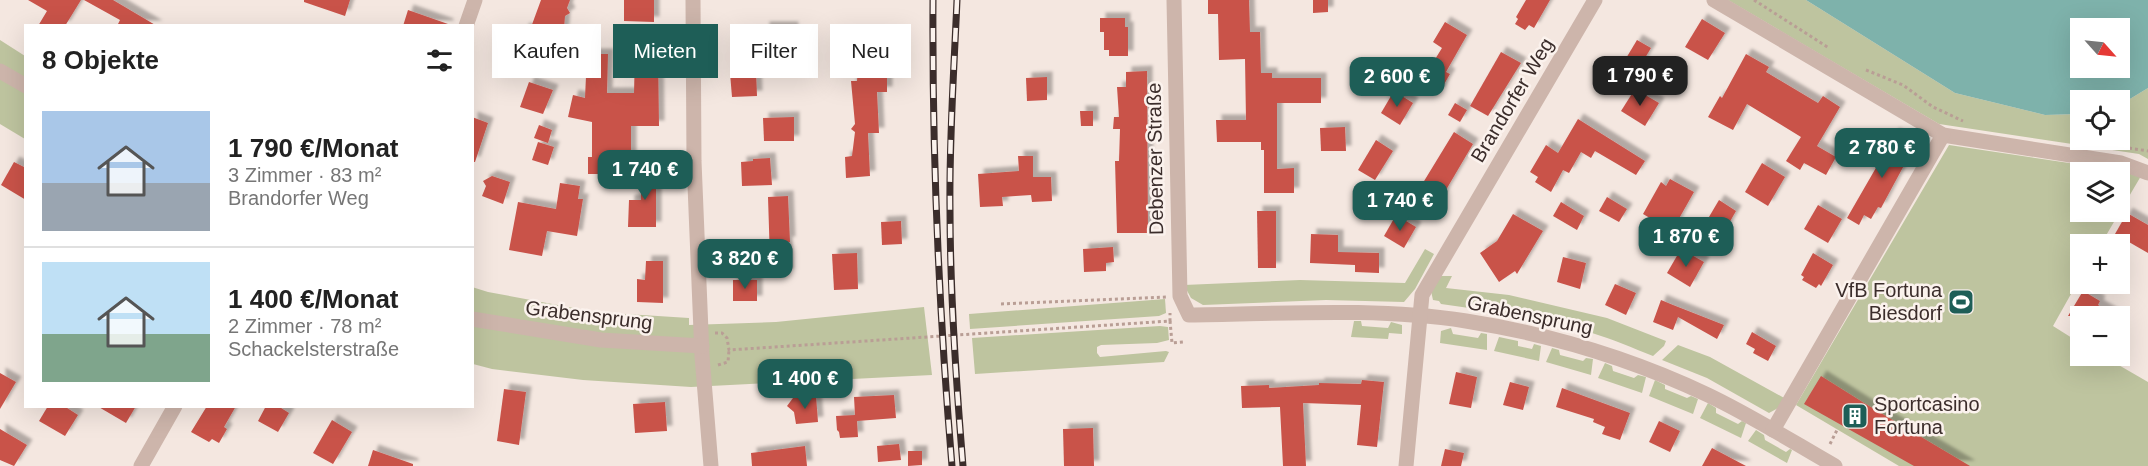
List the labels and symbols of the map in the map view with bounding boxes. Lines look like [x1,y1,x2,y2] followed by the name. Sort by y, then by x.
[2070,18,2130,78] north arrow
[1466,34,1558,166] street label: Brandorfer Weg
[1585,56,1695,107] pin: 1 790 €
[1342,57,1452,108] pin: 2 600 €
[1143,83,1167,235] street label: Debenzer Straße
[1827,128,1937,179] pin: 2 780 €
[590,150,700,201] pin: 1 740 €
[1345,181,1455,232] pin: 1 740 €
[1631,217,1741,268] pin: 1 870 €
[690,239,800,290] pin: 3 820 €
[1835,279,1943,324] place label: VfB Fortuna Biesdorf
[1946,287,1976,317] sports icon: VfB Fortuna Biesdorf
[1465,291,1595,339] street label: Grabensprung
[524,296,654,334] street label: Grabensprung
[750,359,860,410] pin: 1 400 €
[1874,393,1980,438] place label: Sportcasino Fortuna
[1840,401,1870,431] building icon: Sportcasino Fortuna

